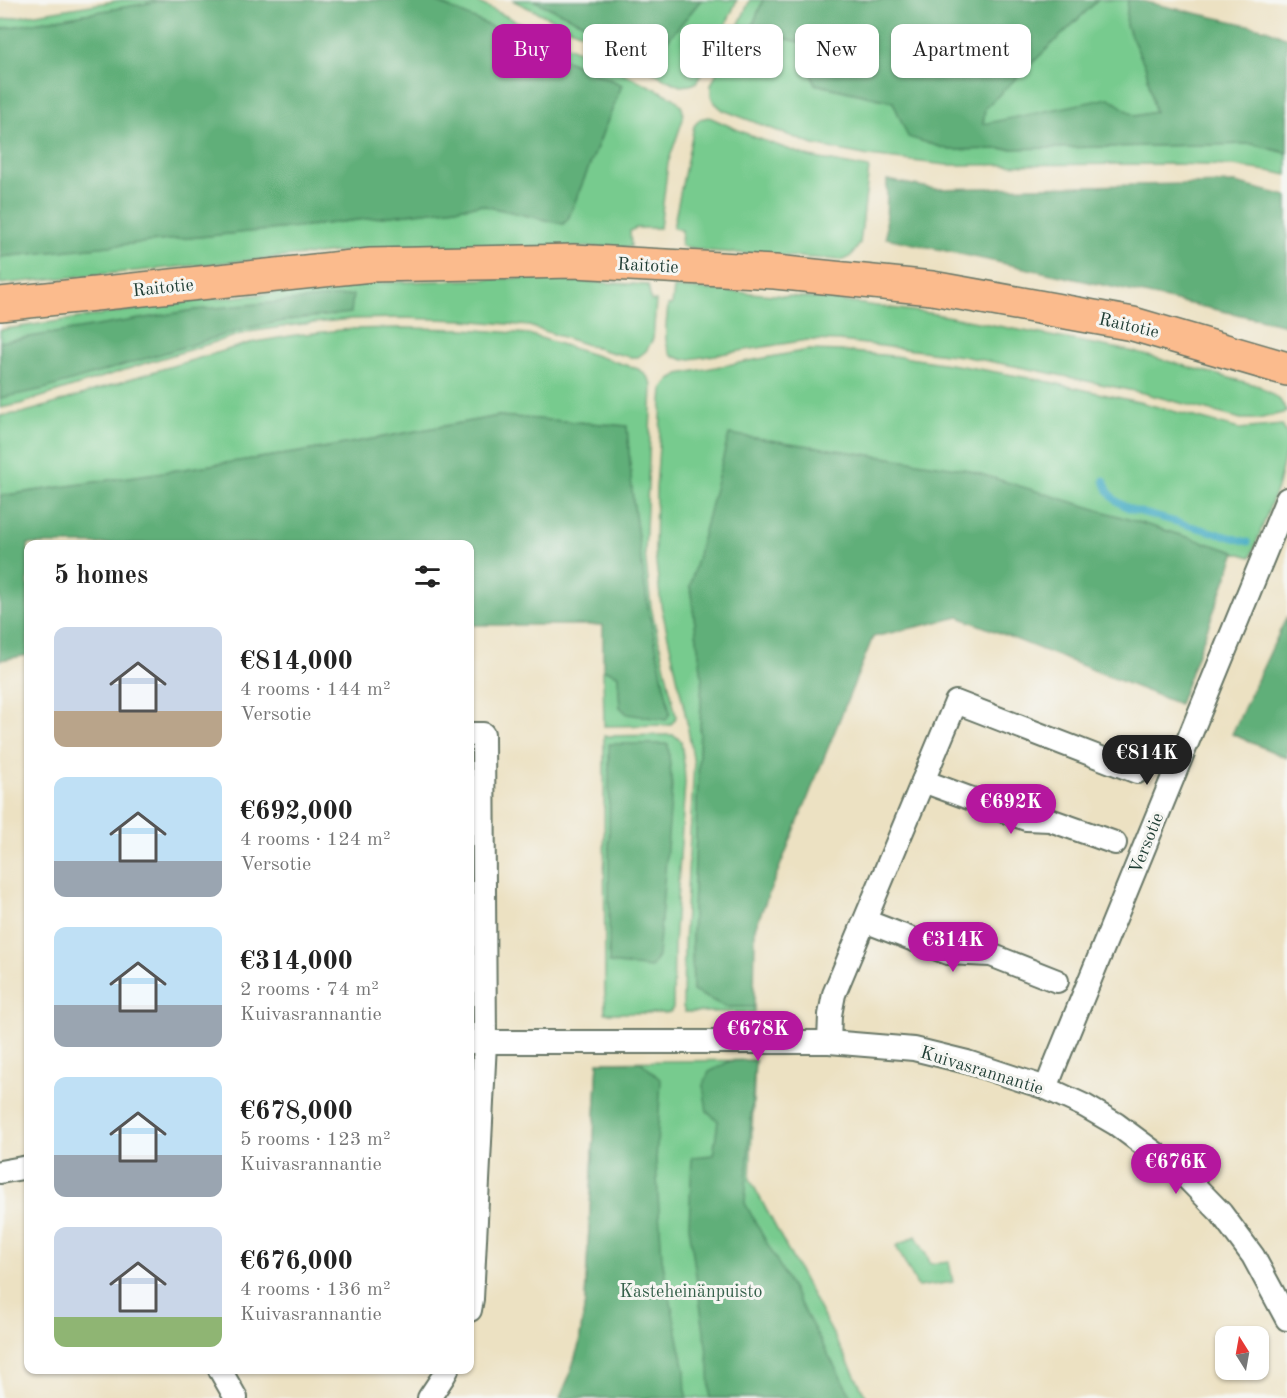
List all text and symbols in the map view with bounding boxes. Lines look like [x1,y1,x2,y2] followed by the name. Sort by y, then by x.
[492,24,571,78] chip: Buy
[583,24,668,78] chip: Rent
[680,24,783,78] chip: Filters
[795,24,879,78] chip: New
[891,24,1031,78] chip: Apartment
[617,255,679,277] street label: Raitotie
[132,276,195,300] street label: Raitotie
[1097,310,1161,342] street label: Raitotie
[411,560,444,593] icon: filters
[54,563,148,589] text: 5 homes
[240,649,353,675] text: €814,000
[102,651,174,723] icon: home
[240,680,390,700] text: 4 rooms · 144 m²
[240,705,311,725] text: Versotie
[1105,735,1189,786] pin: €814K
[1116,744,1178,764] text: €814K
[969,784,1053,835] pin: €692K
[980,793,1042,813] text: €692K
[240,799,353,825] text: €692,000
[102,801,174,873] icon: home
[1127,810,1167,876] street label: Versotie
[240,830,390,850] text: 4 rooms · 124 m²
[240,855,311,875] text: Versotie
[911,922,995,973] pin: €314K
[922,931,984,951] text: €314K
[240,949,353,975] text: €314,000
[102,951,174,1023] icon: home
[240,980,379,1000] text: 2 rooms · 74 m²
[240,1005,382,1025] text: Kuivasrannantie
[716,1011,800,1062] pin: €678K
[727,1020,789,1040] text: €678K
[918,1044,1045,1098] street label: Kuivasrannantie
[240,1099,353,1125] text: €678,000
[102,1101,174,1173] icon: home
[240,1130,390,1150] text: 5 rooms · 123 m²
[1134,1144,1218,1195] pin: €676K
[1145,1153,1207,1173] text: €676K
[240,1155,382,1175] text: Kuivasrannantie
[240,1249,353,1275] text: €676,000
[102,1251,174,1323] icon: home
[240,1280,390,1300] text: 4 rooms · 136 m²
[620,1283,763,1301] park label: Kasteheinänpuisto
[240,1305,382,1325] text: Kuivasrannantie
[1215,1326,1269,1380] north arrow
[1215,1326,1269,1380] map controls

